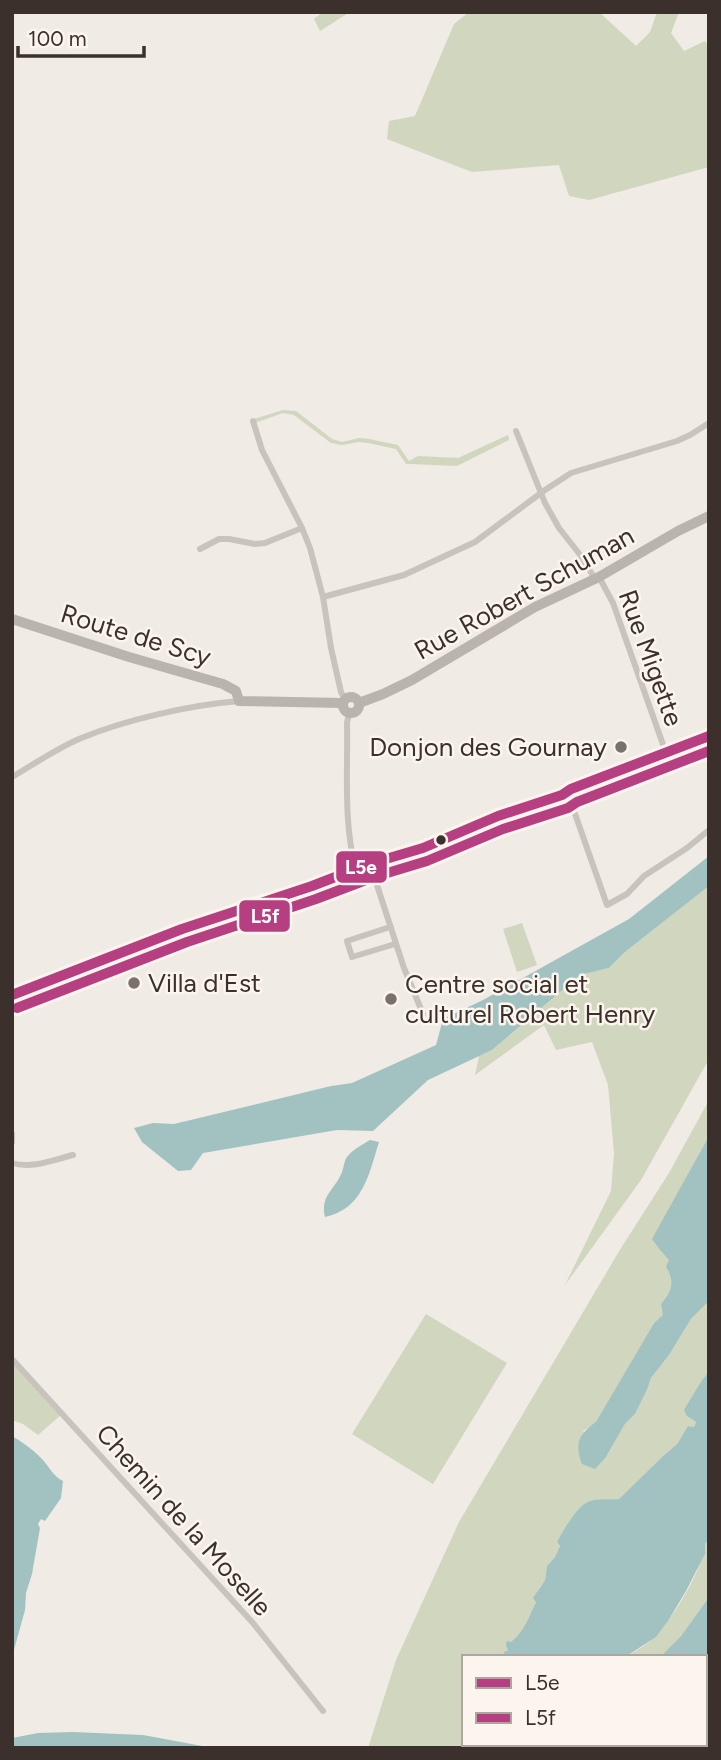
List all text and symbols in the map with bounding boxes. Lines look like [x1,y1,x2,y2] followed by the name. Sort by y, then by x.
[18,14,144,58] scale bar
[28,26,87,51] text: 100 m
[409,519,639,667] street label: Rue Robert Schuman
[612,585,690,731] street label: Rue Migette
[57,597,215,673] street label: Route de Scy
[369,731,607,763] place label: Donjon des Gournay
[613,739,629,755] marker: Donjon des Gournay
[434,833,448,847] unlabelled marker
[335,850,388,884] line badge: L5e
[345,856,377,879] text: L5e
[238,899,291,933] line badge: L5f
[251,905,280,928] text: L5f
[148,967,261,999] place label: Villa d'Est
[405,968,656,1030] place label: Centre social et culturel Robert Henry
[126,975,142,991] marker: Villa d'Est
[383,991,399,1007] marker: Centre social et culturel Robert Henry
[90,1418,278,1622] street label: Chemin de la Moselle
[462,1655,707,1746] legend
[525,1670,559,1695] text: L5e
[525,1705,556,1730] text: L5f

